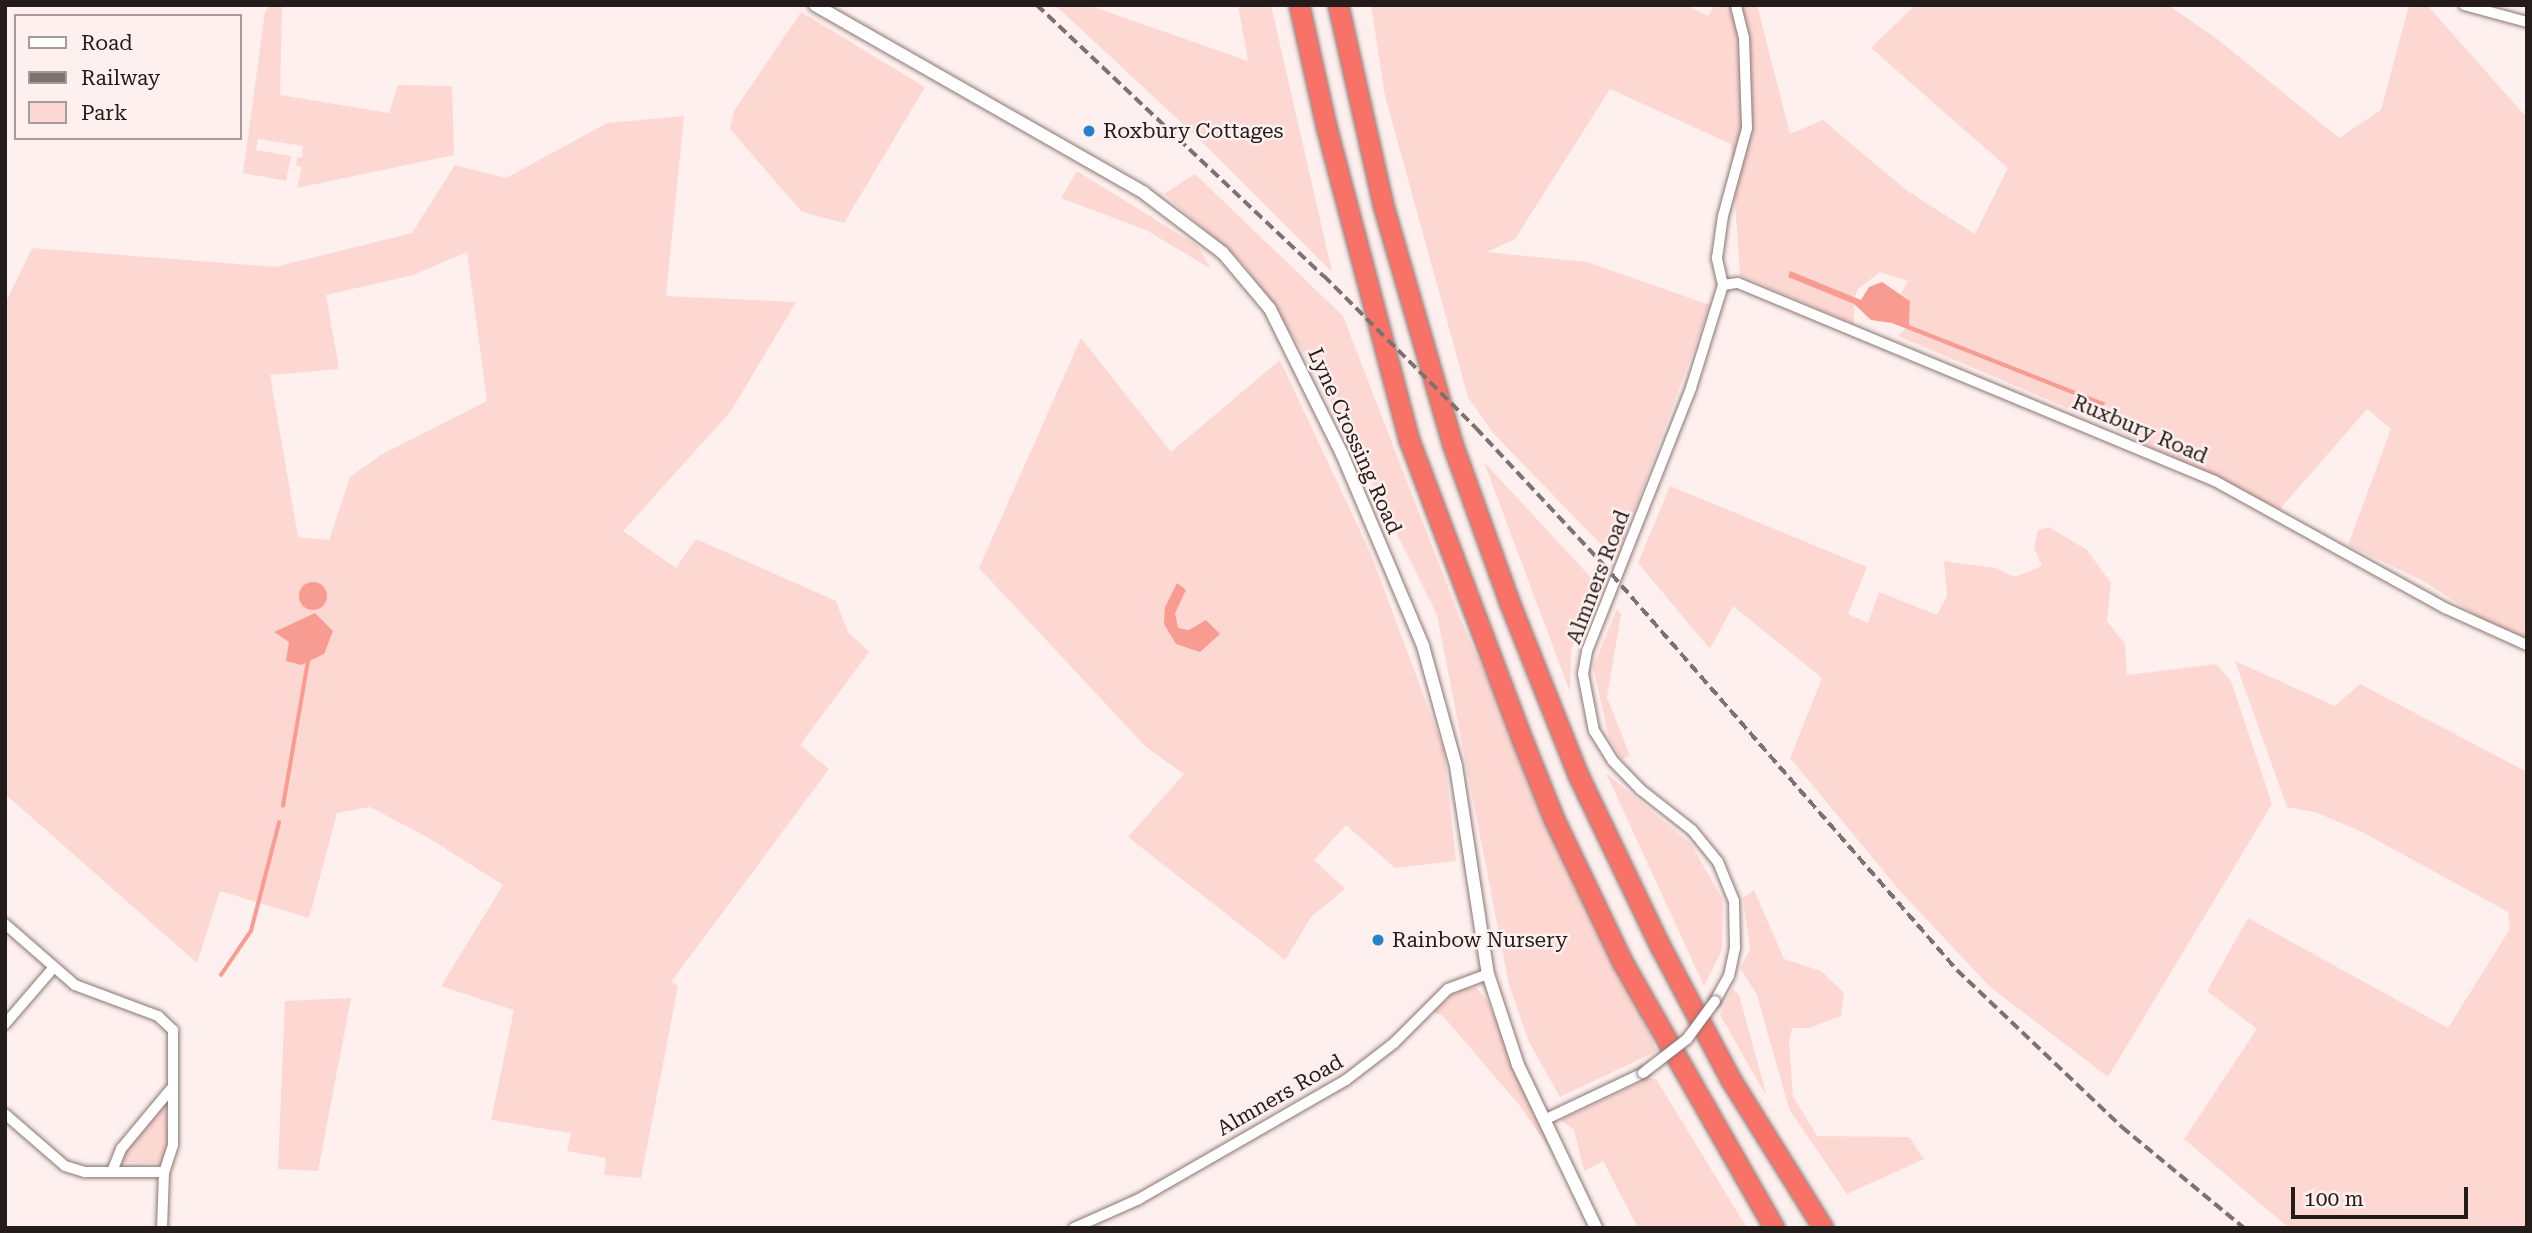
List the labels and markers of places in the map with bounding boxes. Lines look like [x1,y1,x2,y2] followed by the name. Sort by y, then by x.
[1103,118,1283,144] place label: Roxbury Cottages
[1081,123,1097,139] marker: Roxbury Cottages
[1392,927,1568,953] place label: Rainbow Nursery
[1370,932,1386,948] marker: Rainbow Nursery

